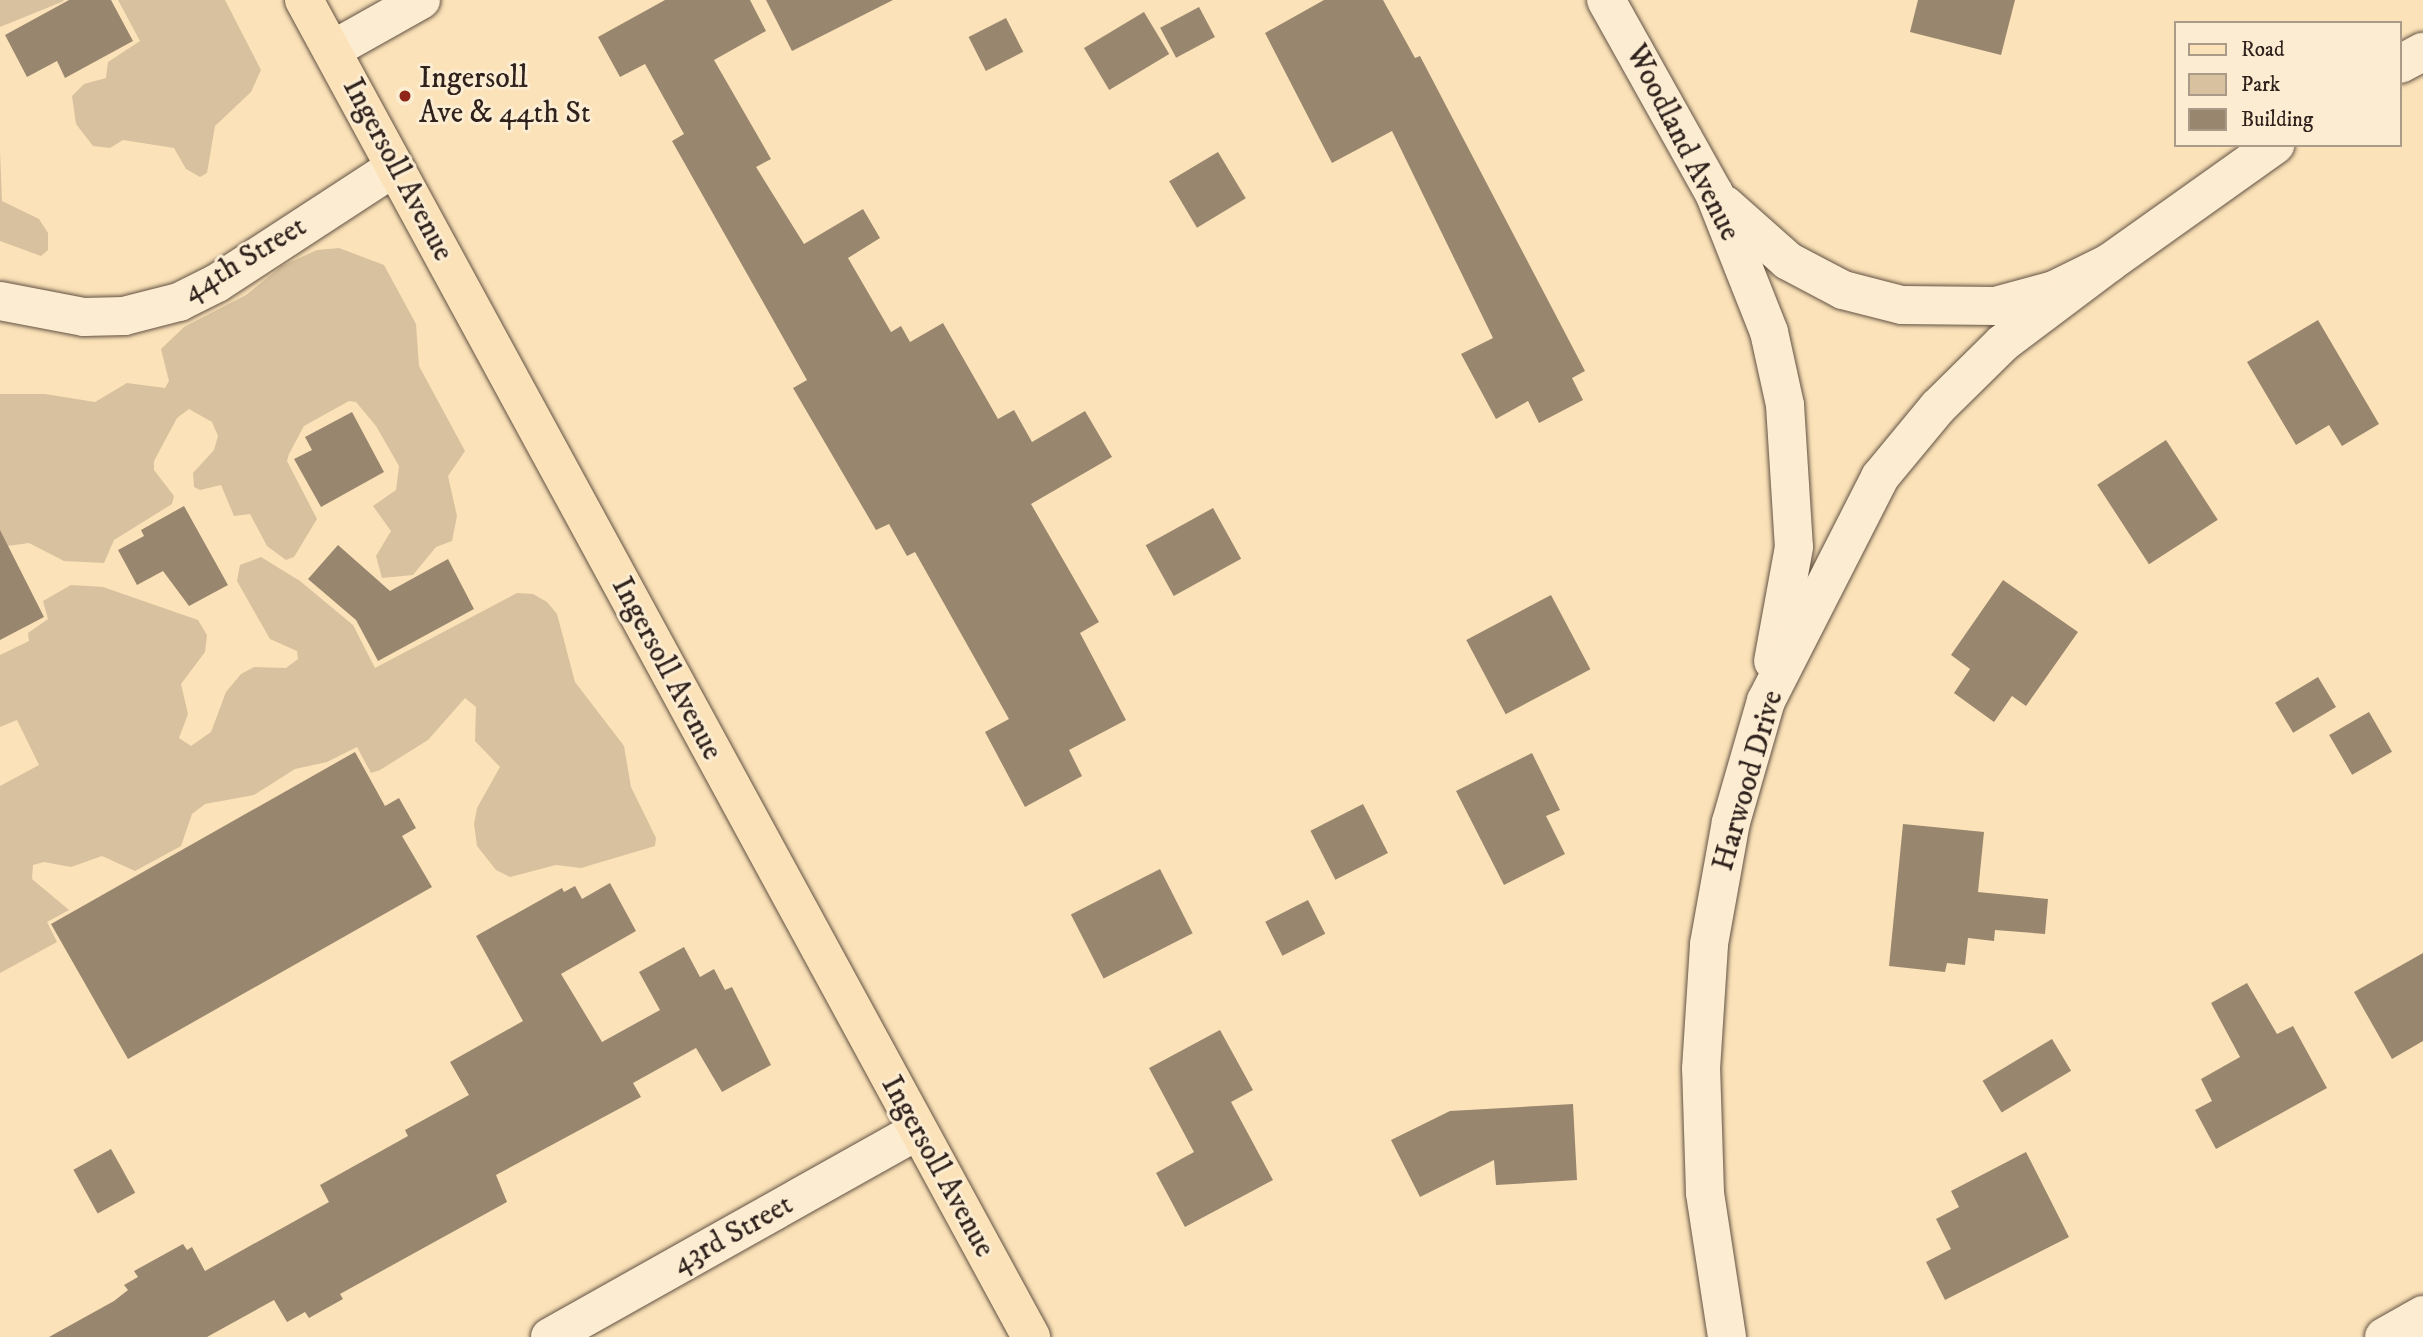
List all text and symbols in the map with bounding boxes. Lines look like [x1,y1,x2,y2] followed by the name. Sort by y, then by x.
[2174,21,2402,147] legend
[2241,37,2285,63] text: Road
[1617,39,1747,247] street label: Woodland Avenue
[419,61,591,132] place label: Ingersoll Ave & 44th St
[2241,72,2280,98] text: Park
[334,73,460,267] street label: Ingersoll Avenue
[397,88,413,104] marker: Ingersoll Ave & 44th St
[2241,107,2313,133] text: Building
[177,209,313,311] street label: 44th Street
[603,572,729,766] street label: Ingersoll Avenue
[1706,687,1792,875] street label: Harwood Drive
[872,1070,1002,1264] street label: Ingersoll Avenue
[667,1187,799,1283] street label: 43rd Street

